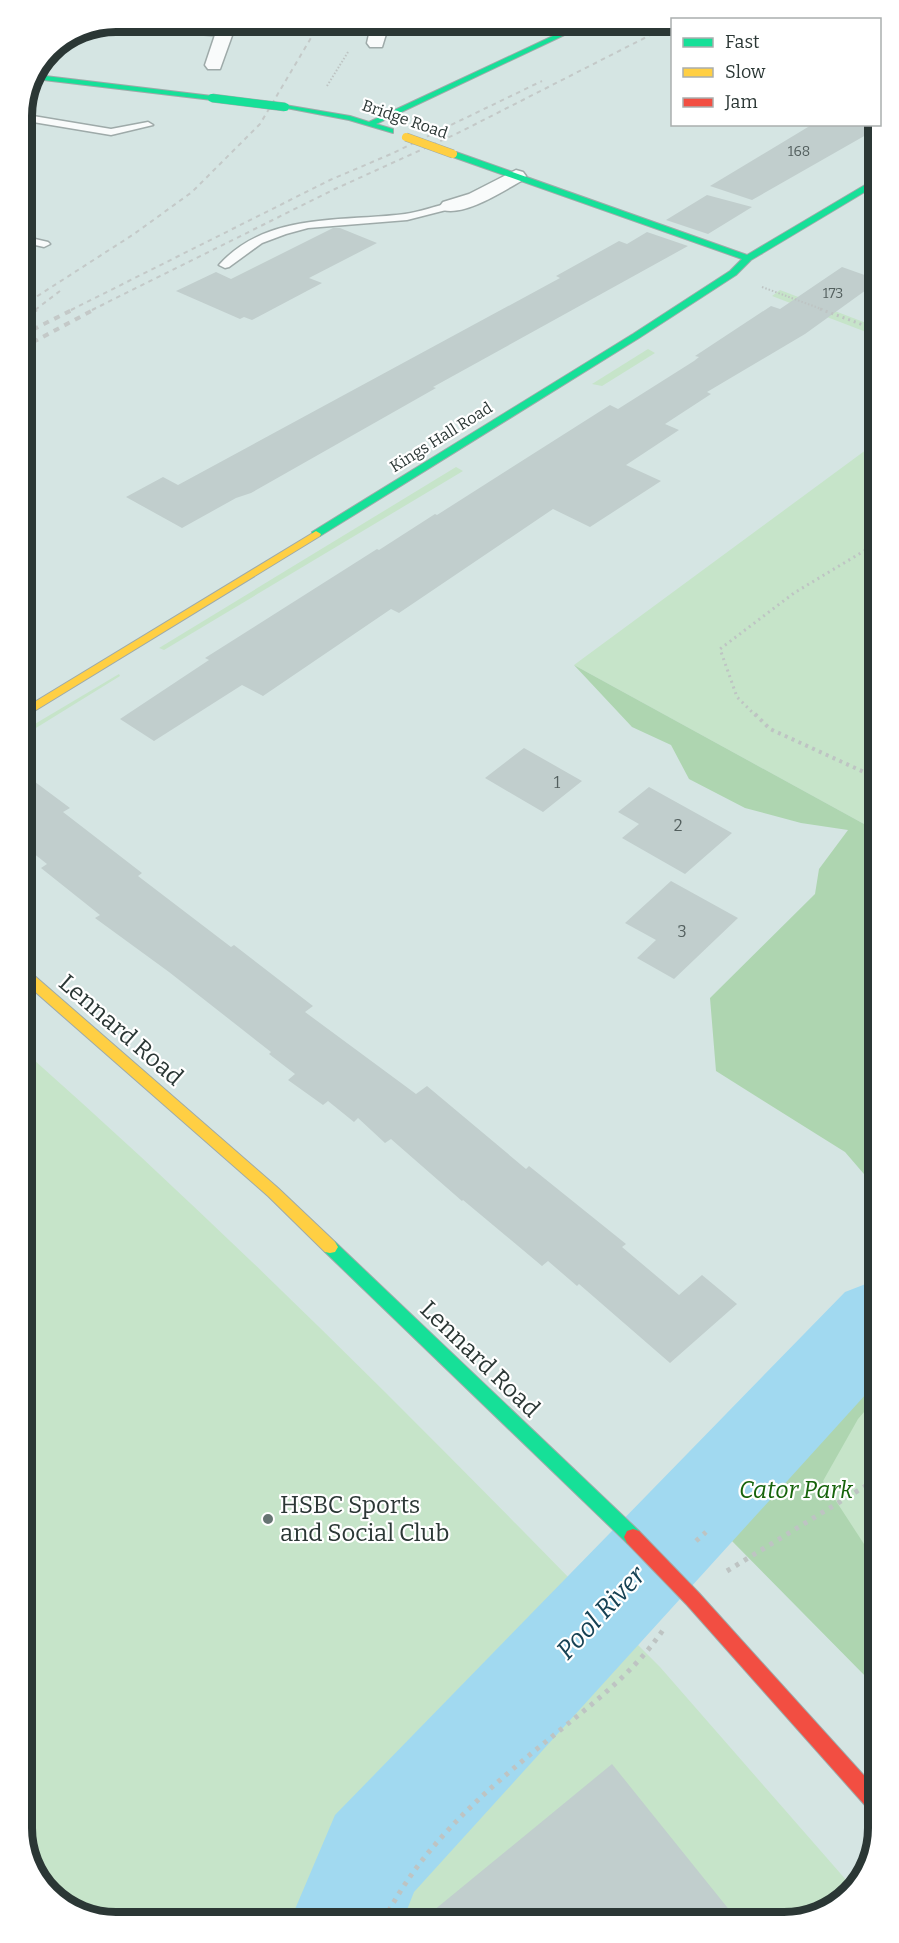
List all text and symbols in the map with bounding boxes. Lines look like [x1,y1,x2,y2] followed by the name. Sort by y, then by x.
[671,18,881,126] legend
[725,31,760,53] text: Fast
[725,61,766,83] text: Slow
[724,91,758,113] text: Jam
[360,95,451,143] street label: Bridge Road
[788,143,810,160] house number: 168
[823,285,843,302] house number: 173
[386,398,496,476] street label: Kings Hall Road
[554,773,561,792] house number: 1
[674,816,682,835] house number: 2
[677,922,687,941] house number: 3
[53,969,189,1091] street label: Lennard Road
[414,1295,546,1423] street label: Lennard Road
[739,1476,854,1504] park label: Cator Park
[280,1491,449,1547] place label: HSBC Sports and Social Club
[261,1512,275,1526] marker: HSBC Sports and Social Club
[550,1559,653,1666] water label: Pool River

